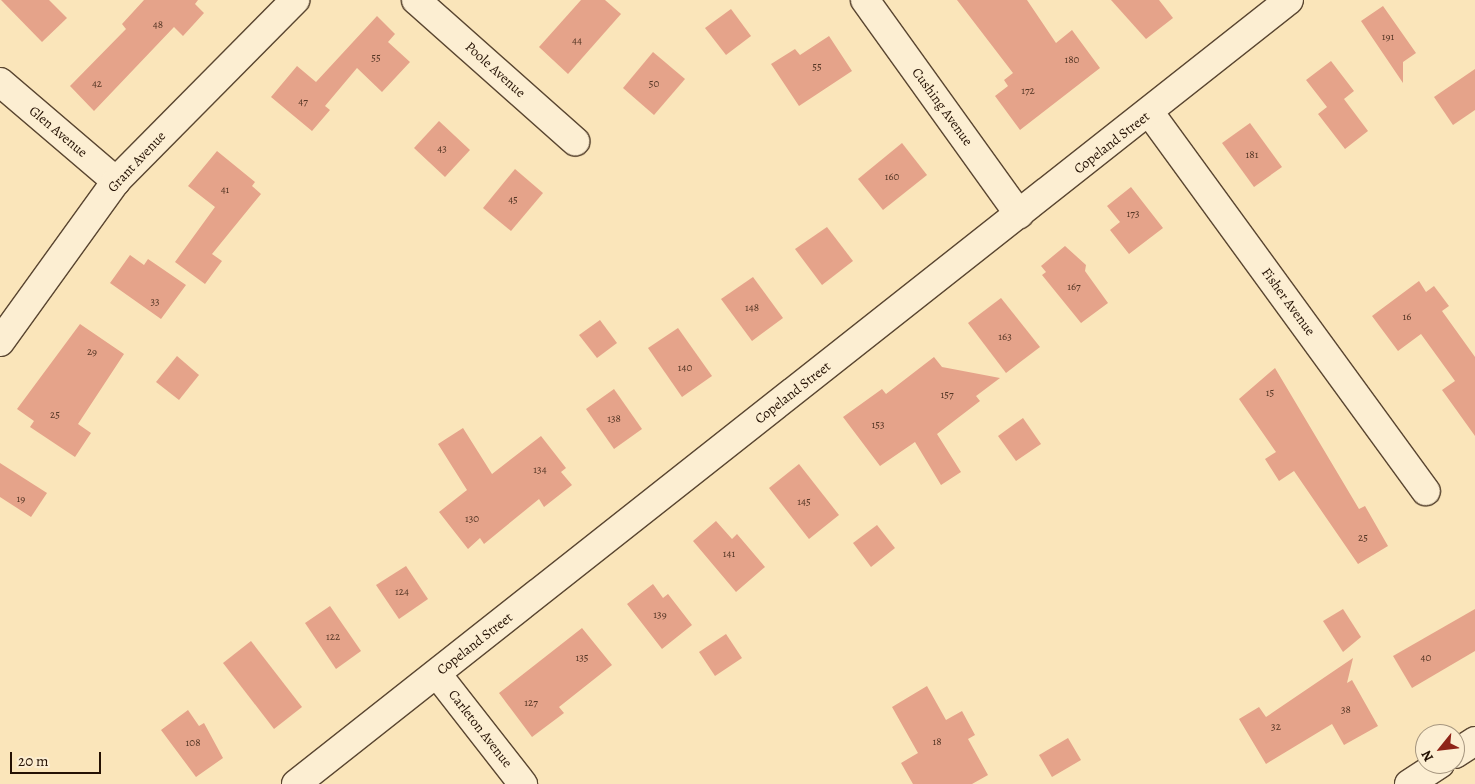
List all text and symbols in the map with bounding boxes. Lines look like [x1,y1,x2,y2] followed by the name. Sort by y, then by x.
[153,18,163,32] house number: 48
[1382,30,1394,44] house number: 191
[572,34,582,48] house number: 44
[461,39,529,101] street label: Poole Avenue
[371,51,381,65] house number: 55
[1065,53,1079,67] house number: 180
[812,60,822,74] house number: 55
[908,65,976,149] street label: Cushing Avenue
[92,77,102,91] house number: 42
[649,77,659,91] house number: 50
[1021,84,1035,98] house number: 172
[298,95,308,109] house number: 47
[25,103,91,161] street label: Glen Avenue
[1071,108,1153,178] street label: Copeland Street
[104,128,170,196] street label: Grant Avenue
[437,142,447,156] house number: 43
[1246,148,1258,162] house number: 181
[885,170,899,184] house number: 160
[221,183,229,197] house number: 41
[508,193,518,207] house number: 45
[1127,207,1139,221] house number: 173
[1258,265,1318,339] street label: Fisher Avenue
[1067,280,1081,294] house number: 167
[150,295,160,309] house number: 33
[745,301,759,315] house number: 148
[1403,310,1411,324] house number: 16
[998,330,1012,344] house number: 163
[87,345,97,359] house number: 29
[752,358,834,428] street label: Copeland Street
[678,361,692,375] house number: 140
[1266,386,1274,400] house number: 15
[940,388,954,402] house number: 157
[50,408,60,422] house number: 25
[607,412,621,426] house number: 138
[871,418,885,432] house number: 153
[533,463,547,477] house number: 134
[17,492,25,506] house number: 19
[797,495,811,509] house number: 145
[465,512,479,526] house number: 130
[1358,531,1368,545] house number: 25
[723,547,735,561] house number: 141
[395,585,409,599] house number: 124
[653,608,667,622] house number: 139
[434,609,516,679] street label: Copeland Street
[326,630,340,644] house number: 122
[575,651,589,665] house number: 135
[1421,651,1431,665] house number: 40
[444,687,516,771] street label: Carleton Avenue
[524,696,538,710] house number: 127
[1341,703,1351,717] house number: 38
[1271,720,1281,734] house number: 32
[1415,724,1465,774] north arrow
[932,735,942,749] house number: 18
[186,736,200,750] house number: 108
[12,742,104,774] scale bar
[1417,747,1438,765] text: N
[18,751,49,771] text: 20 m

